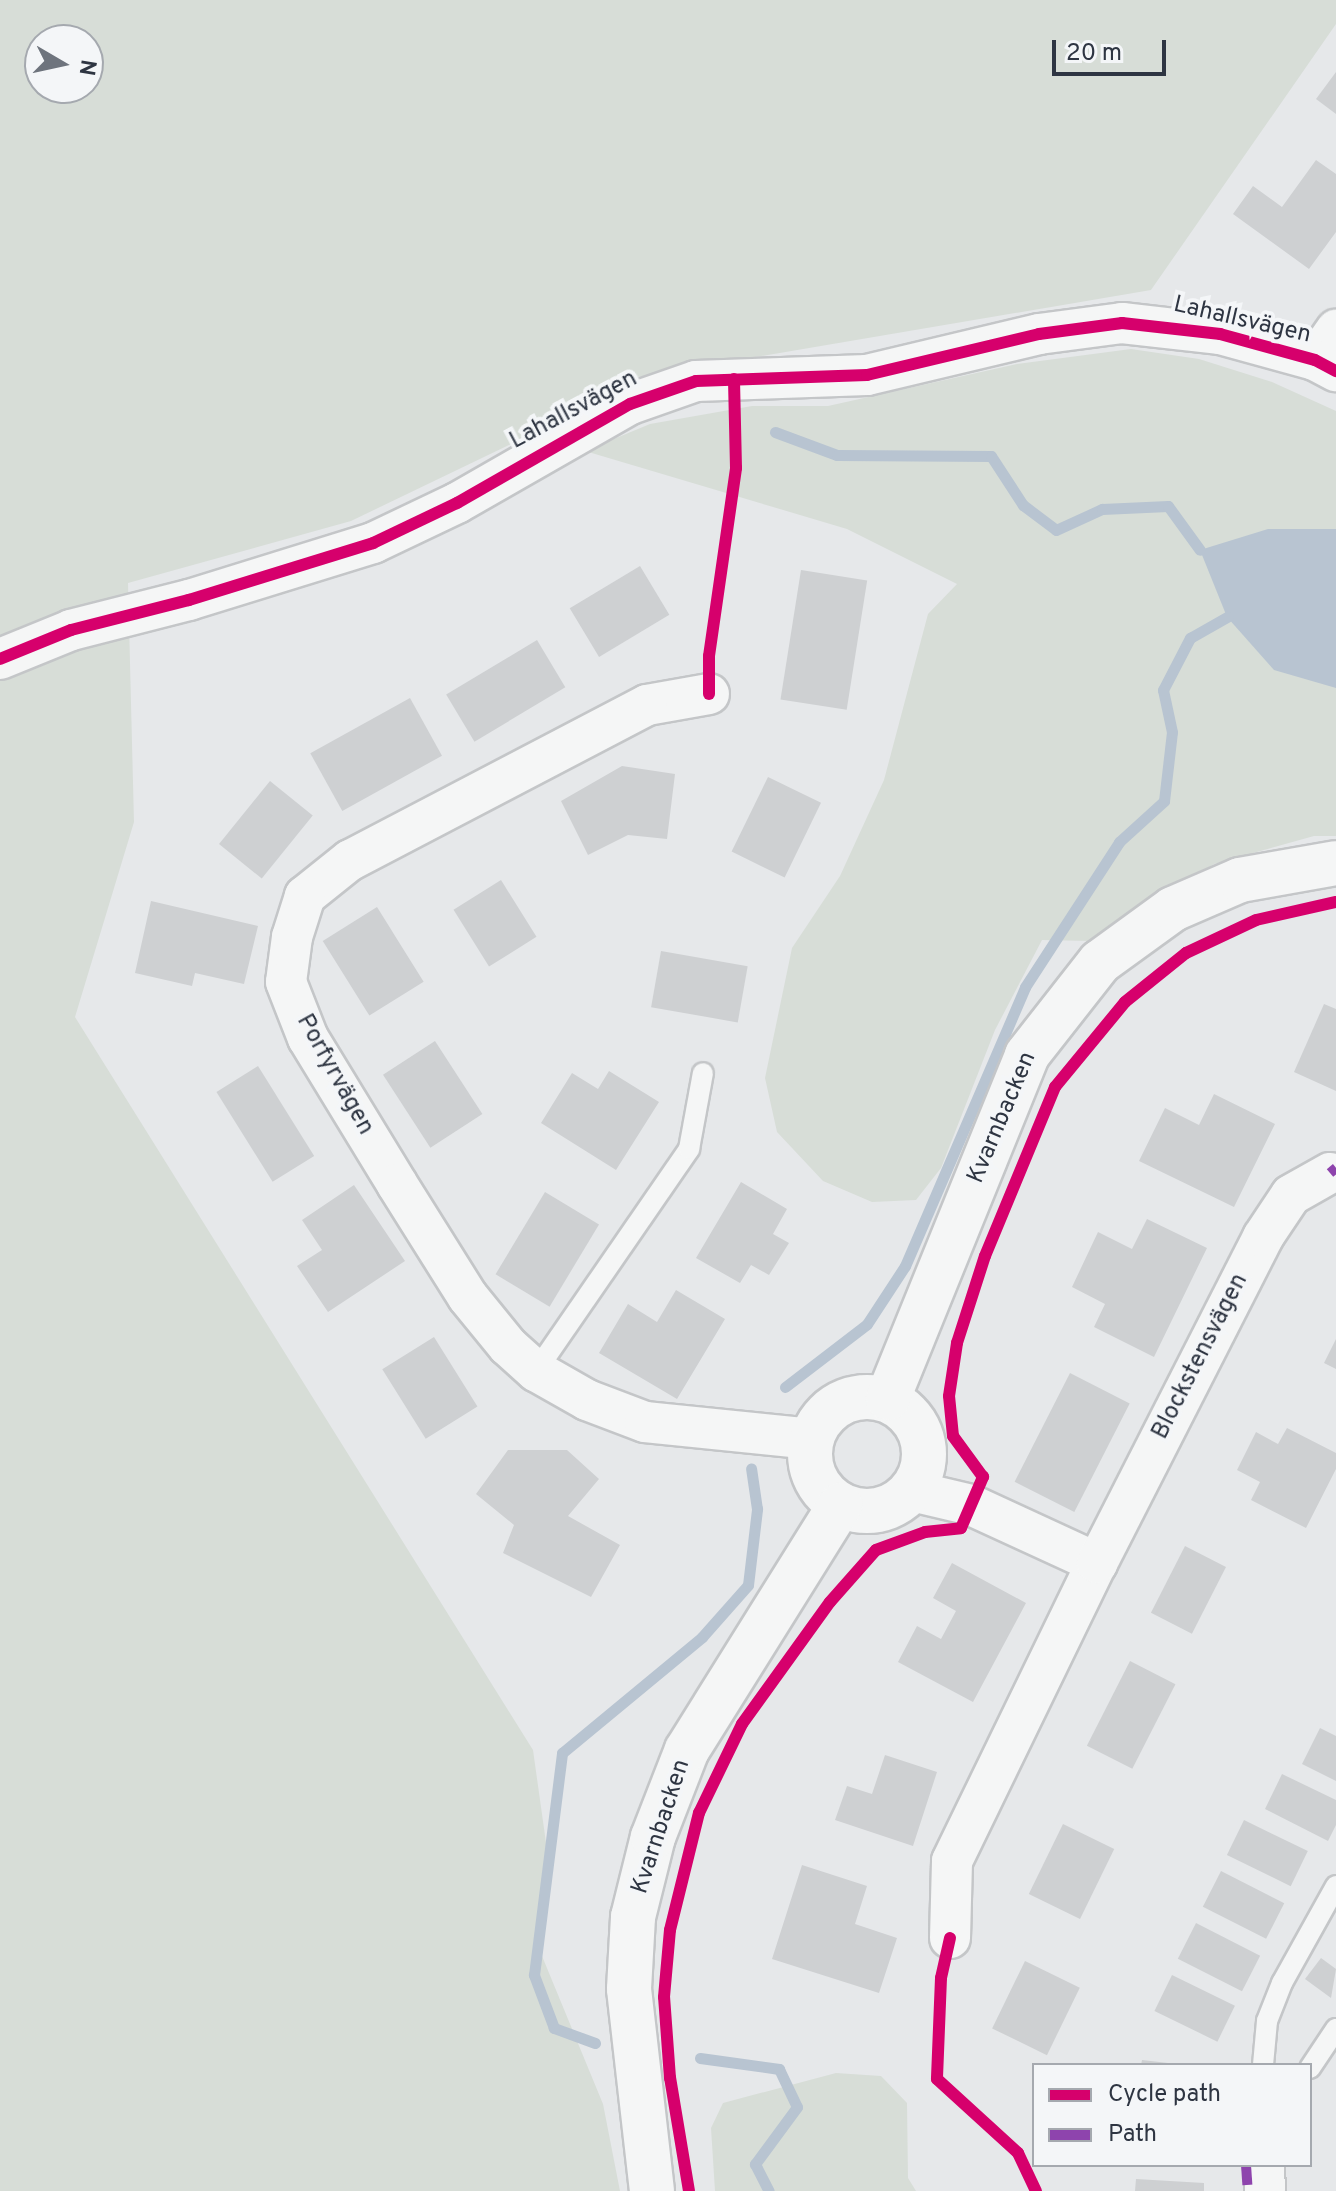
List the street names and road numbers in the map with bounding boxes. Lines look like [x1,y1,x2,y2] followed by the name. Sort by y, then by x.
[1170,291,1314,351] street label: Lahallsvägen
[505,365,643,457] street label: Lahallsvägen
[289,1010,379,1140] street label: Porfyrvägen
[962,1048,1044,1188] street label: Kvarnbacken
[1147,1269,1255,1445] street label: Blockstensvägen
[627,1756,697,1898] street label: Kvarnbacken

